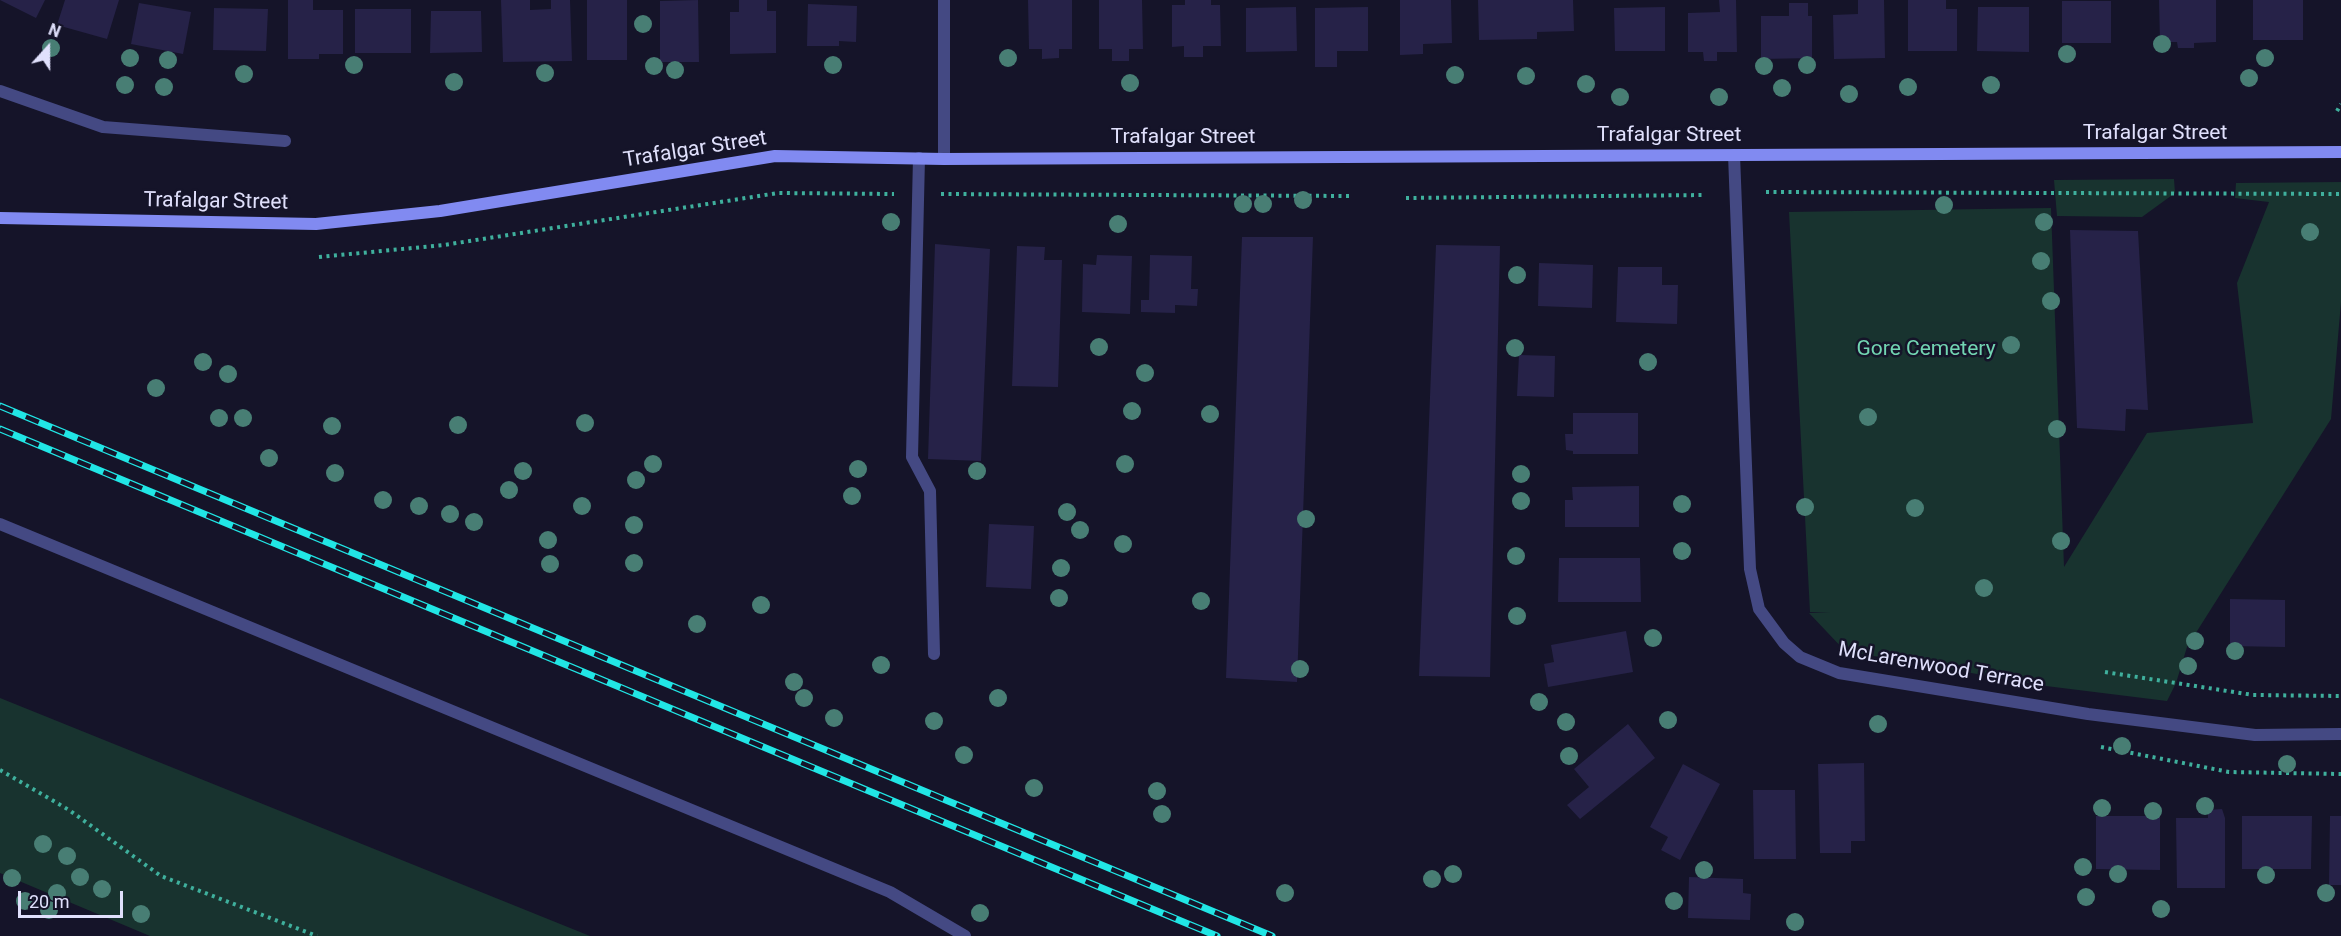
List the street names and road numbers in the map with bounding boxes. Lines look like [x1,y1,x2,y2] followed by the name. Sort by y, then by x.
[2083,121,2227,147] street label: Trafalgar Street
[1597,123,1741,149] street label: Trafalgar Street
[1111,125,1255,151] street label: Trafalgar Street
[622,126,768,174] street label: Trafalgar Street
[143,188,289,216] street label: Trafalgar Street
[1836,637,2046,699] street label: McLarenwood Terrace

